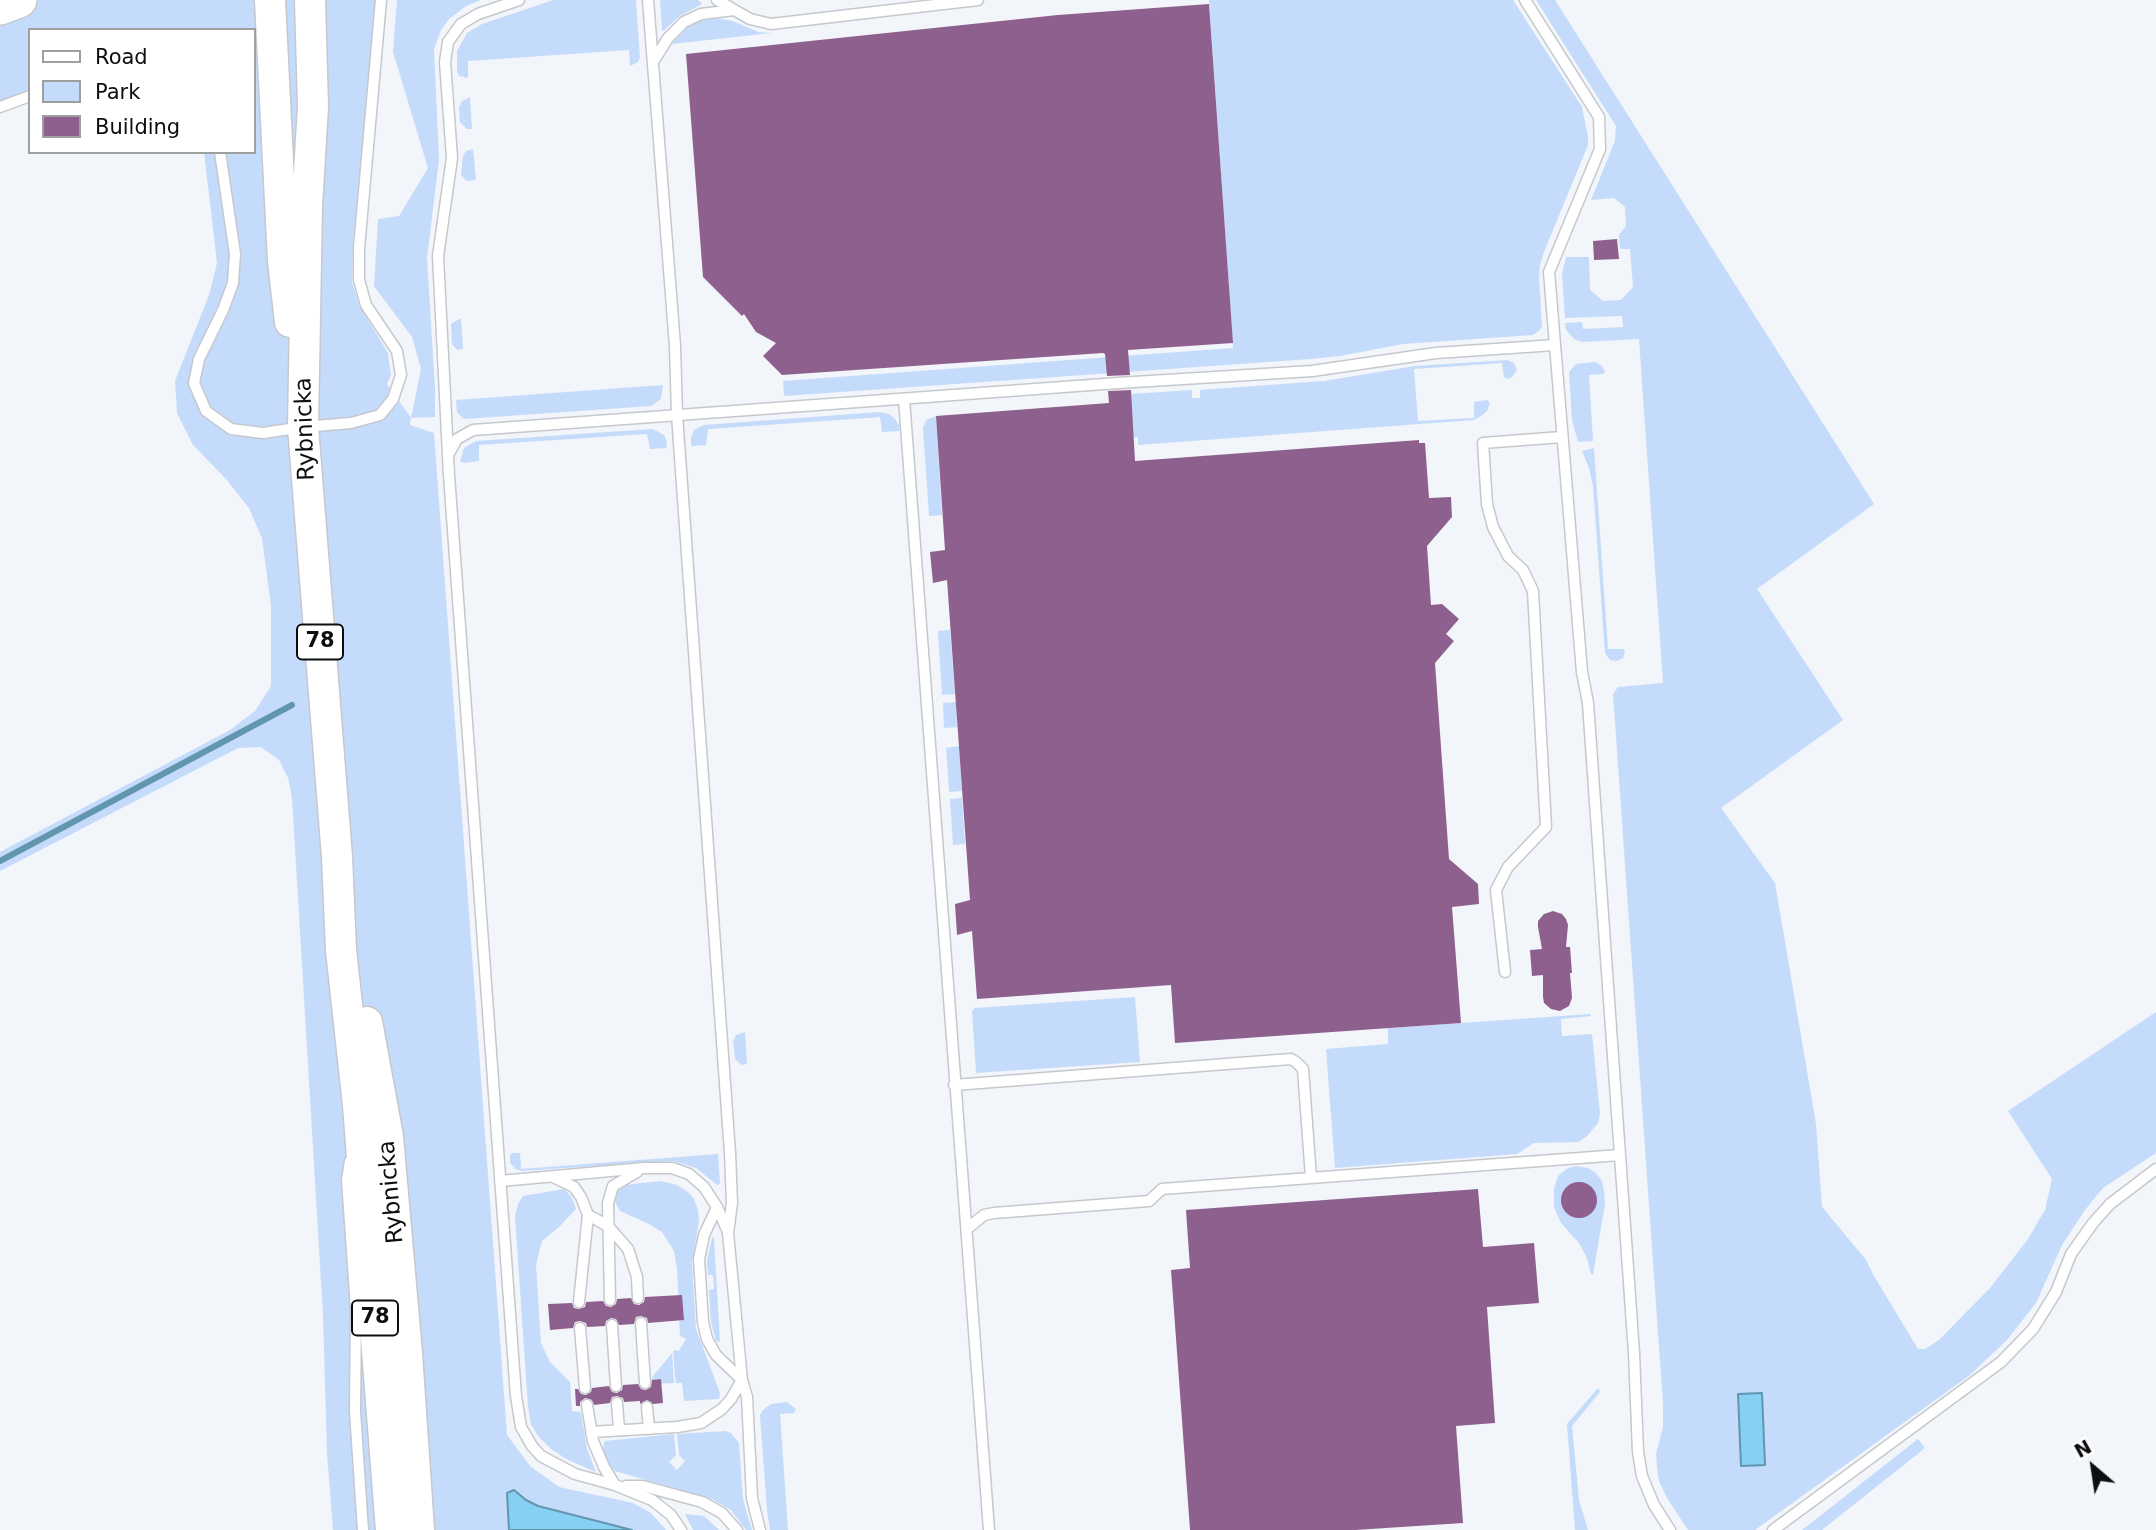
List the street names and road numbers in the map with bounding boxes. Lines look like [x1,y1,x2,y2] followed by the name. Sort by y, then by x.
[290,377,322,481] street label: Rybnicka
[297,624,343,660] road number: 78
[374,1139,410,1245] street label: Rybnicka
[352,1300,398,1336] road number: 78

